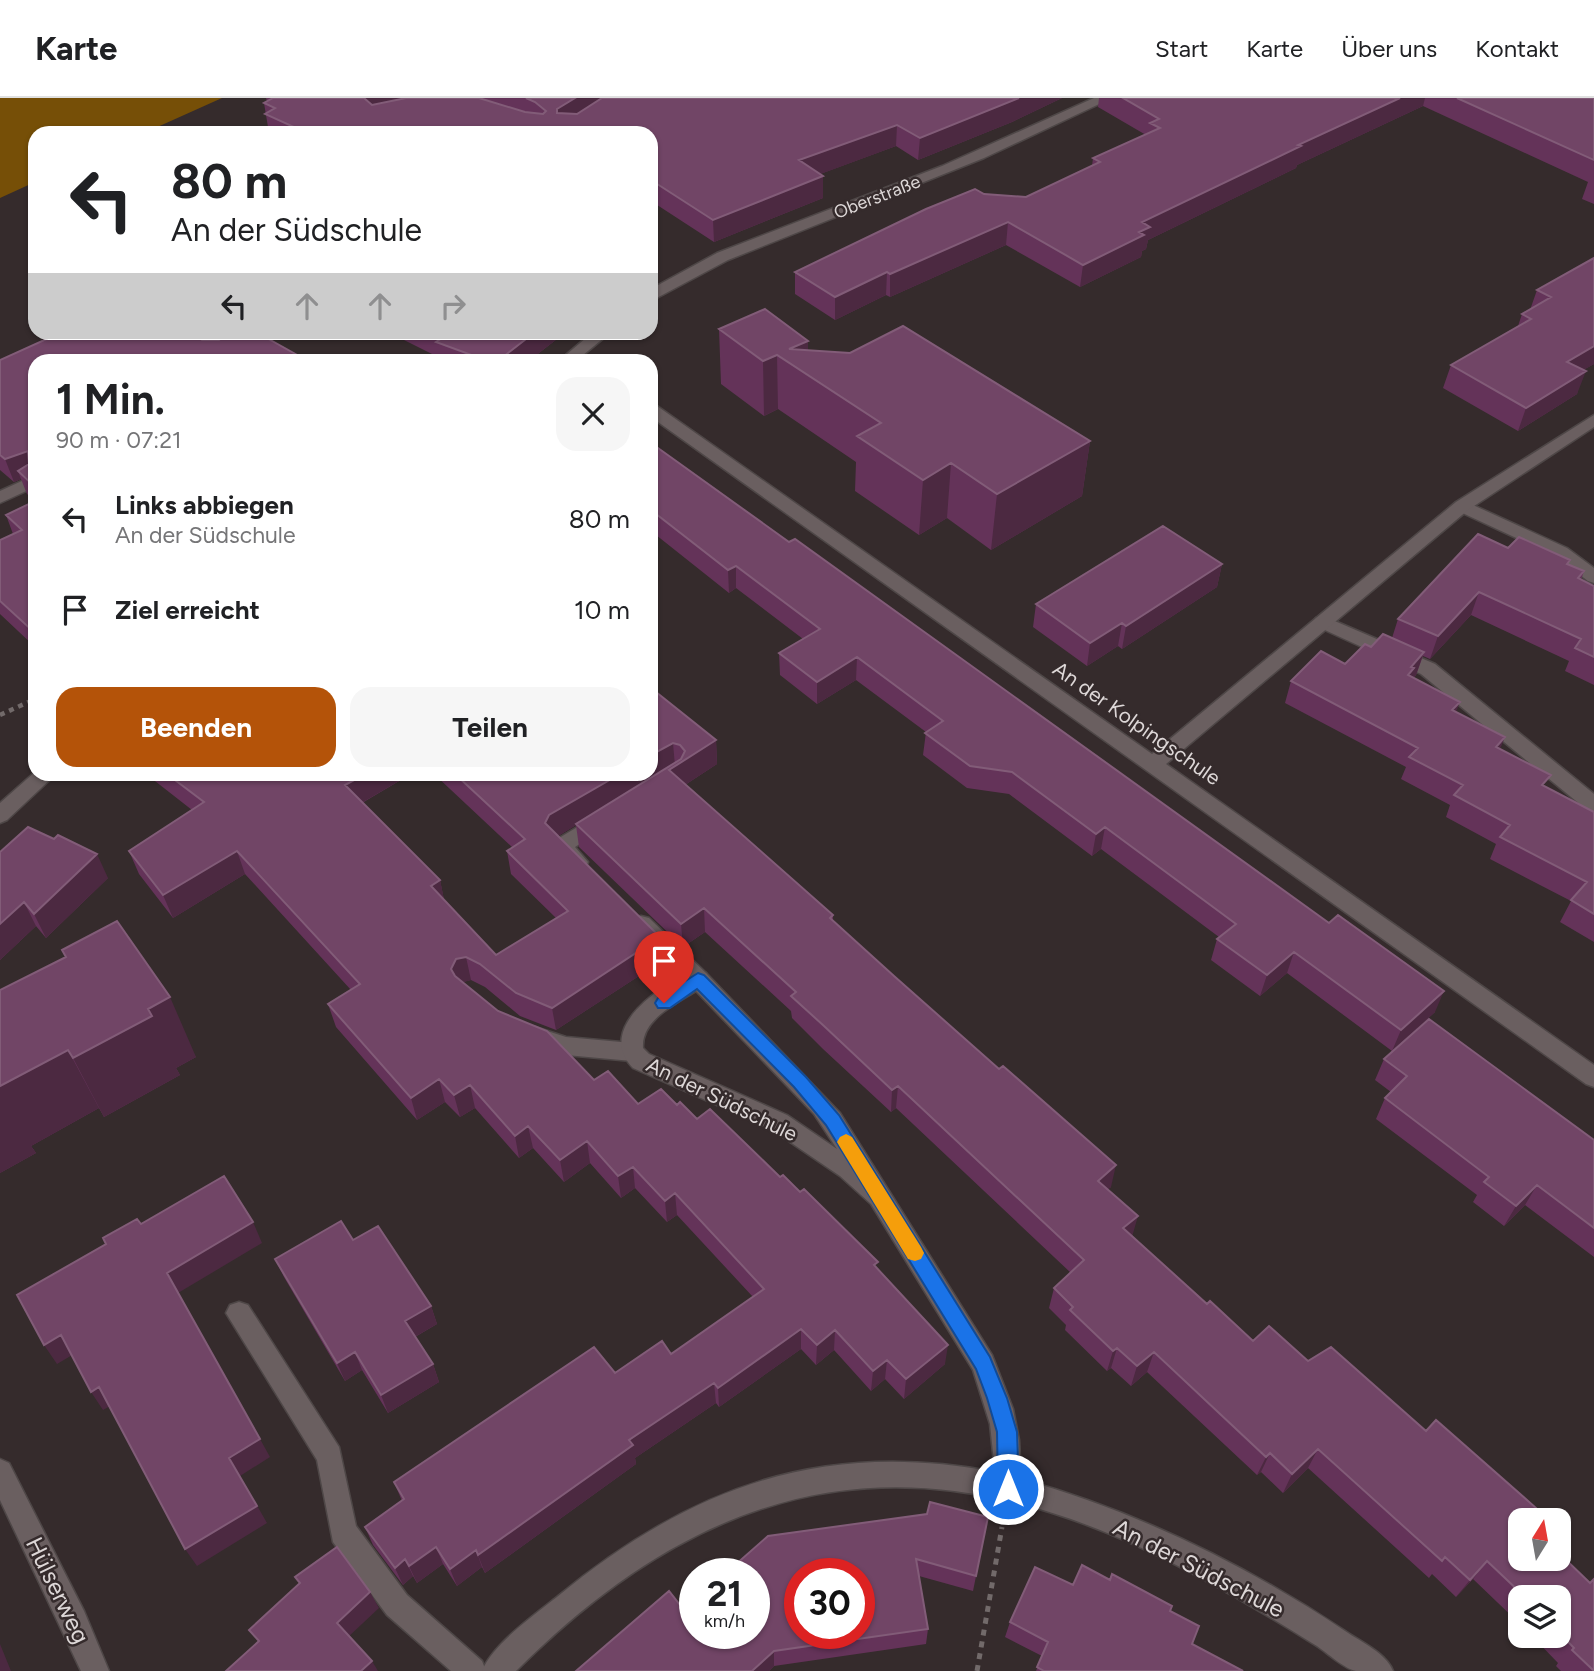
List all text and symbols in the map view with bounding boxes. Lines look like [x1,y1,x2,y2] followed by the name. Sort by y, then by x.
[35,29,117,68] text: Karte
[1155,34,1208,63] text: Start
[1246,34,1303,63] text: Karte
[1341,34,1437,63] text: Über uns
[1475,34,1559,63] text: Kontakt
[171,151,287,210] text: 80 m
[56,154,147,245] icon: left
[831,170,924,224] street label: Oberstraße
[171,211,422,249] text: An der Südschule
[215,287,253,325] icon: left
[288,287,326,325] icon: ahead
[361,287,399,325] icon: ahead
[434,287,472,325] icon: right
[56,374,165,425] text: 1 Min.
[556,377,630,451] button: close
[56,426,182,454] text: 90 m · 07:21
[115,489,294,521] text: Links abbiegen
[56,500,94,538] icon: left
[569,503,630,535] text: 80 m
[115,521,295,549] text: An der Südschule
[56,591,94,629] icon: arrive
[115,594,260,626] text: Ziel erreicht
[574,594,630,626] text: 10 m
[1048,656,1226,790] street label: An der Kolpingschule
[56,687,336,767] button: Beenden
[350,687,630,767] button: Teilen
[634,931,694,1003] pin
[645,942,683,980] icon: arrive
[642,1052,802,1146] street label: An der Südschule
[971,1452,1045,1526] position arrow
[1508,1508,1572,1572] north arrow
[1508,1508,1571,1648] map controls
[1109,1512,1289,1624] street label: An der Südschule
[20,1532,96,1648] street label: Hülserweg
[784,1558,875,1649] speed limit sign: 30
[707,1573,742,1615] text: 21
[1508,1585,1571,1648] button: layers
[704,1610,745,1632] text: km/h

